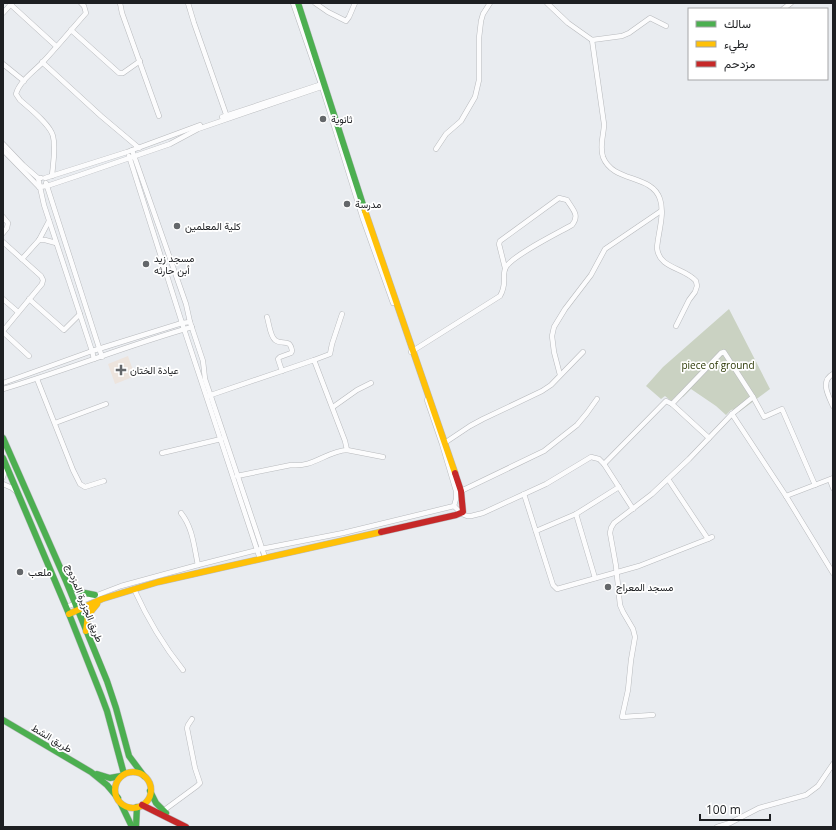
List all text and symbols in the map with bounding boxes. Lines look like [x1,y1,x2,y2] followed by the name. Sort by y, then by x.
[688,8,828,80] legend
[724,15,751,32] text: سالك
[724,35,748,54] text: بطيء
[724,55,755,72] text: مزدحم
[331,112,353,126] place label: ثانوية
[318,114,328,124] marker: ثانوية
[355,197,381,211] place label: مدرسة
[342,199,352,209] marker: مدرسة
[185,219,241,233] place label: كلية المعلمين
[172,221,182,231] marker: كلية المعلمين
[154,251,194,277] place label: مسجد زيد أبن حارثه
[141,259,151,269] marker: مسجد زيد أبن حارثه
[681,358,755,372] park label: piece of ground
[130,363,179,377] place label: عيادة الختان
[115,364,127,376] marker: عيادة الختان
[63,562,107,645] street label: طريق الجزيرة المزدوج
[28,565,52,579] place label: ملعب
[15,567,25,577] marker: ملعب
[616,580,673,594] place label: مسجد المعراج
[603,582,613,592] marker: مسجد المعراج
[29,720,75,756] street label: طريق الشط
[700,796,770,822] scale bar
[706,801,741,818] text: 100 m

